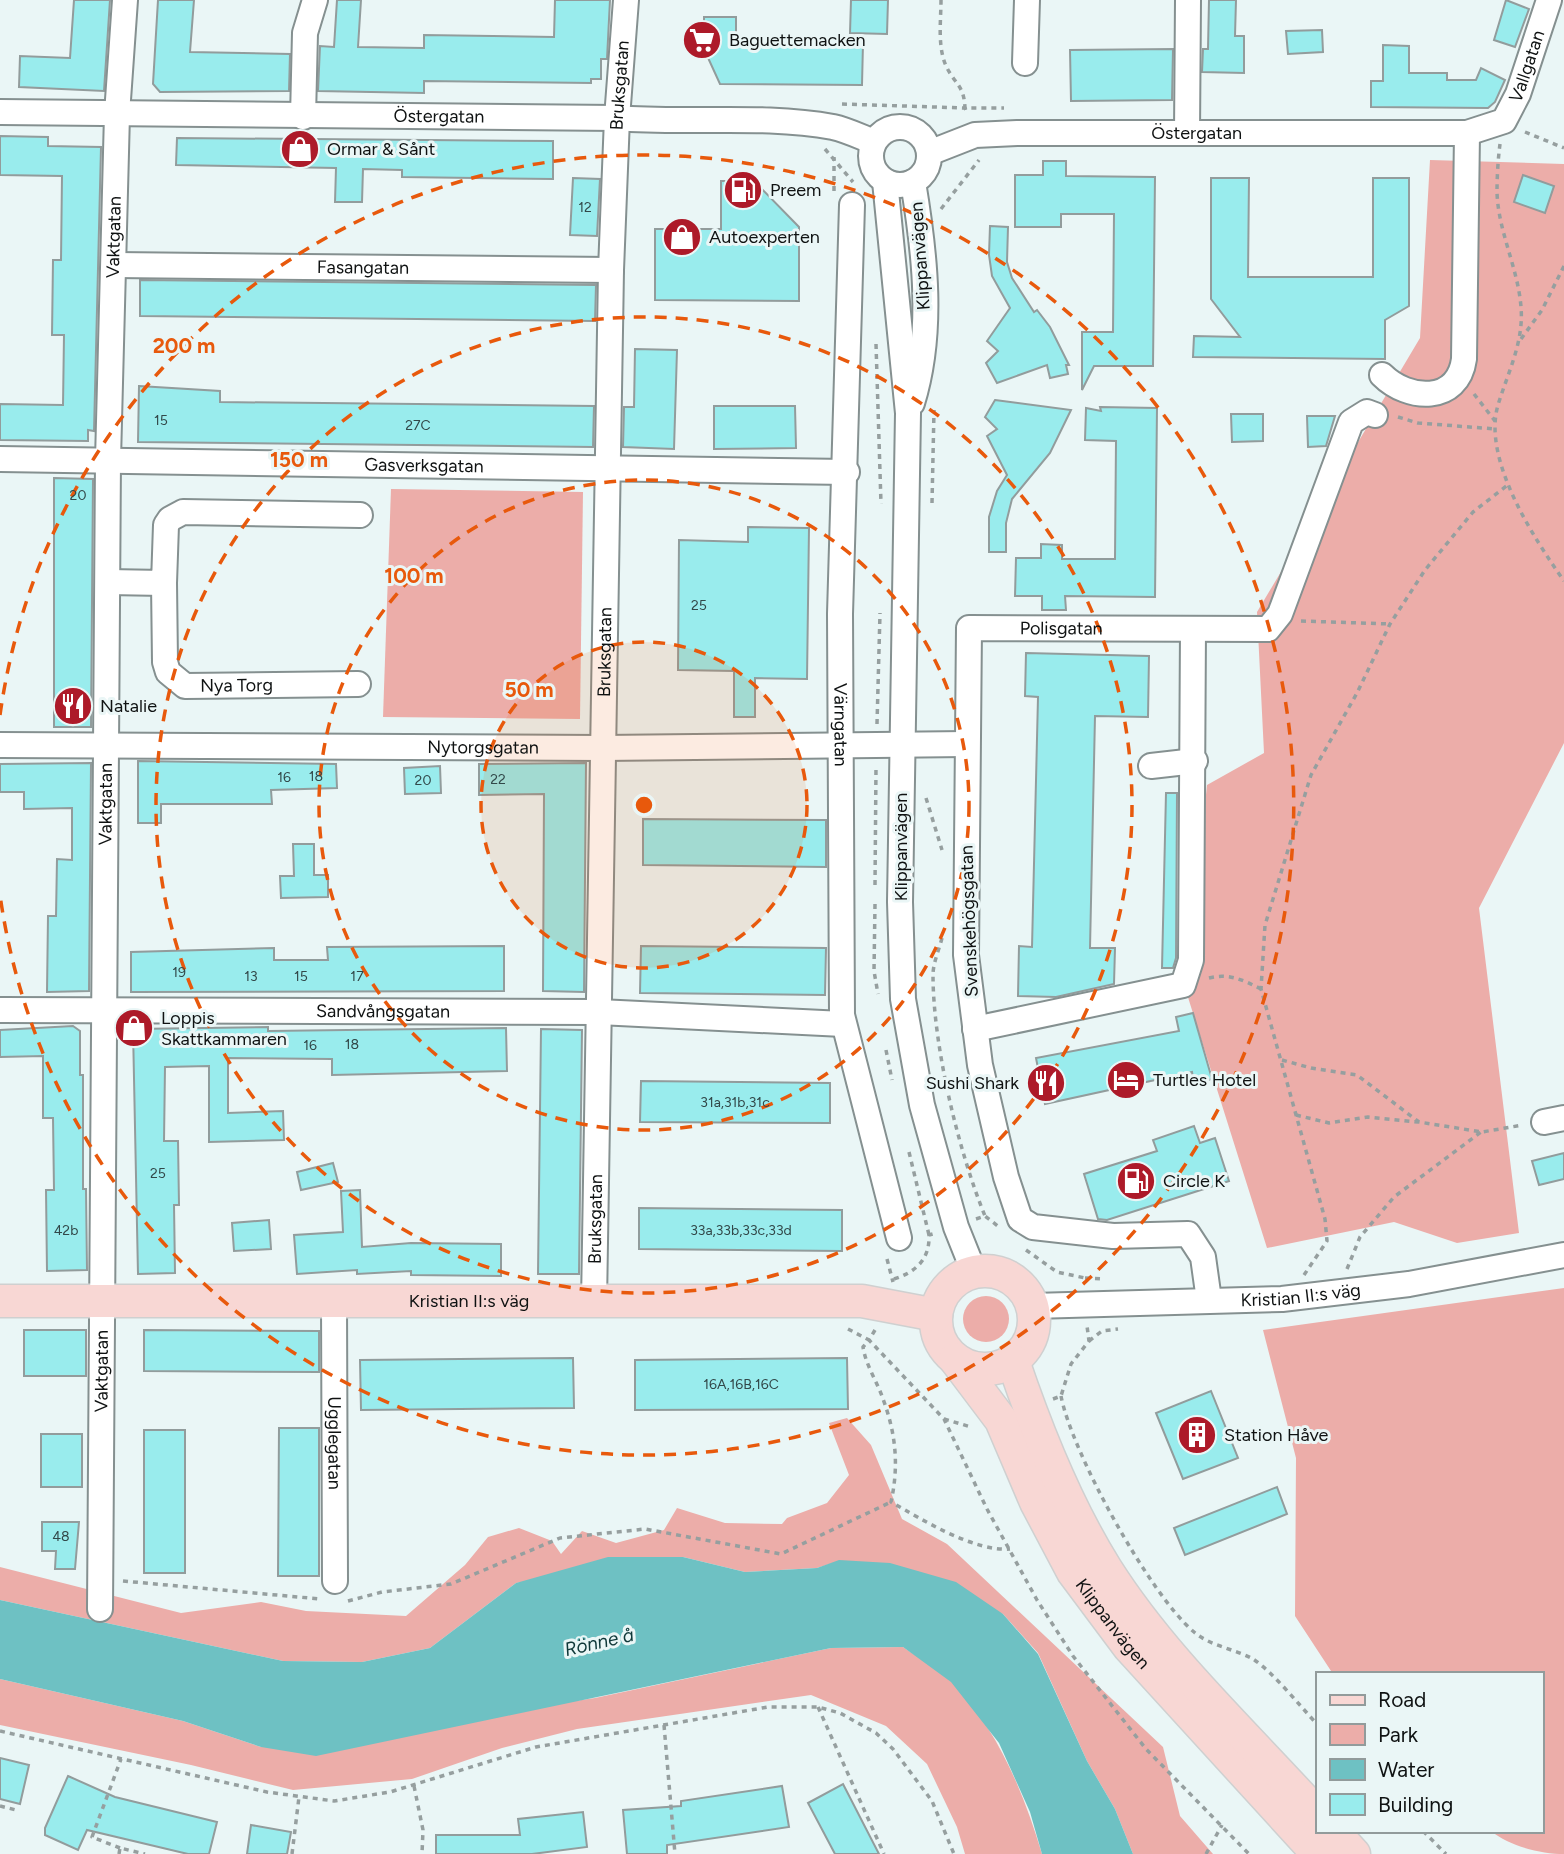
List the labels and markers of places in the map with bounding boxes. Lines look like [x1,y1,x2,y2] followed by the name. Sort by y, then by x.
[681,19,723,61] supermarket icon: Baguettemacken
[729,29,866,51] place label: Baguettemacken
[279,128,321,170] shop icon: Ormar & Sånt
[327,138,435,160] place label: Ormar & Sånt
[722,169,764,211] fuel station icon: Preem
[770,179,821,201] place label: Preem
[661,216,703,258] shop icon: Autoexperten
[709,226,820,248] place label: Autoexperten
[52,685,94,727] restaurant icon: Natalie
[100,695,157,717] place label: Natalie
[632,793,656,817] centre of rings
[113,1007,155,1049] shop icon: Loppis Skattkammaren
[161,1007,287,1050] place label: Loppis Skattkammaren
[1105,1059,1147,1101] hotel icon: Turtles Hotel
[1025,1062,1067,1104] restaurant icon: Sushi Shark
[1153,1069,1256,1091] place label: Turtles Hotel
[926,1072,1019,1094] place label: Sushi Shark
[1115,1160,1157,1202] fuel station icon: Circle K
[1163,1170,1225,1192] place label: Circle K
[1176,1414,1218,1456] building icon: Station Håve
[1224,1424,1329,1446] place label: Station Håve

